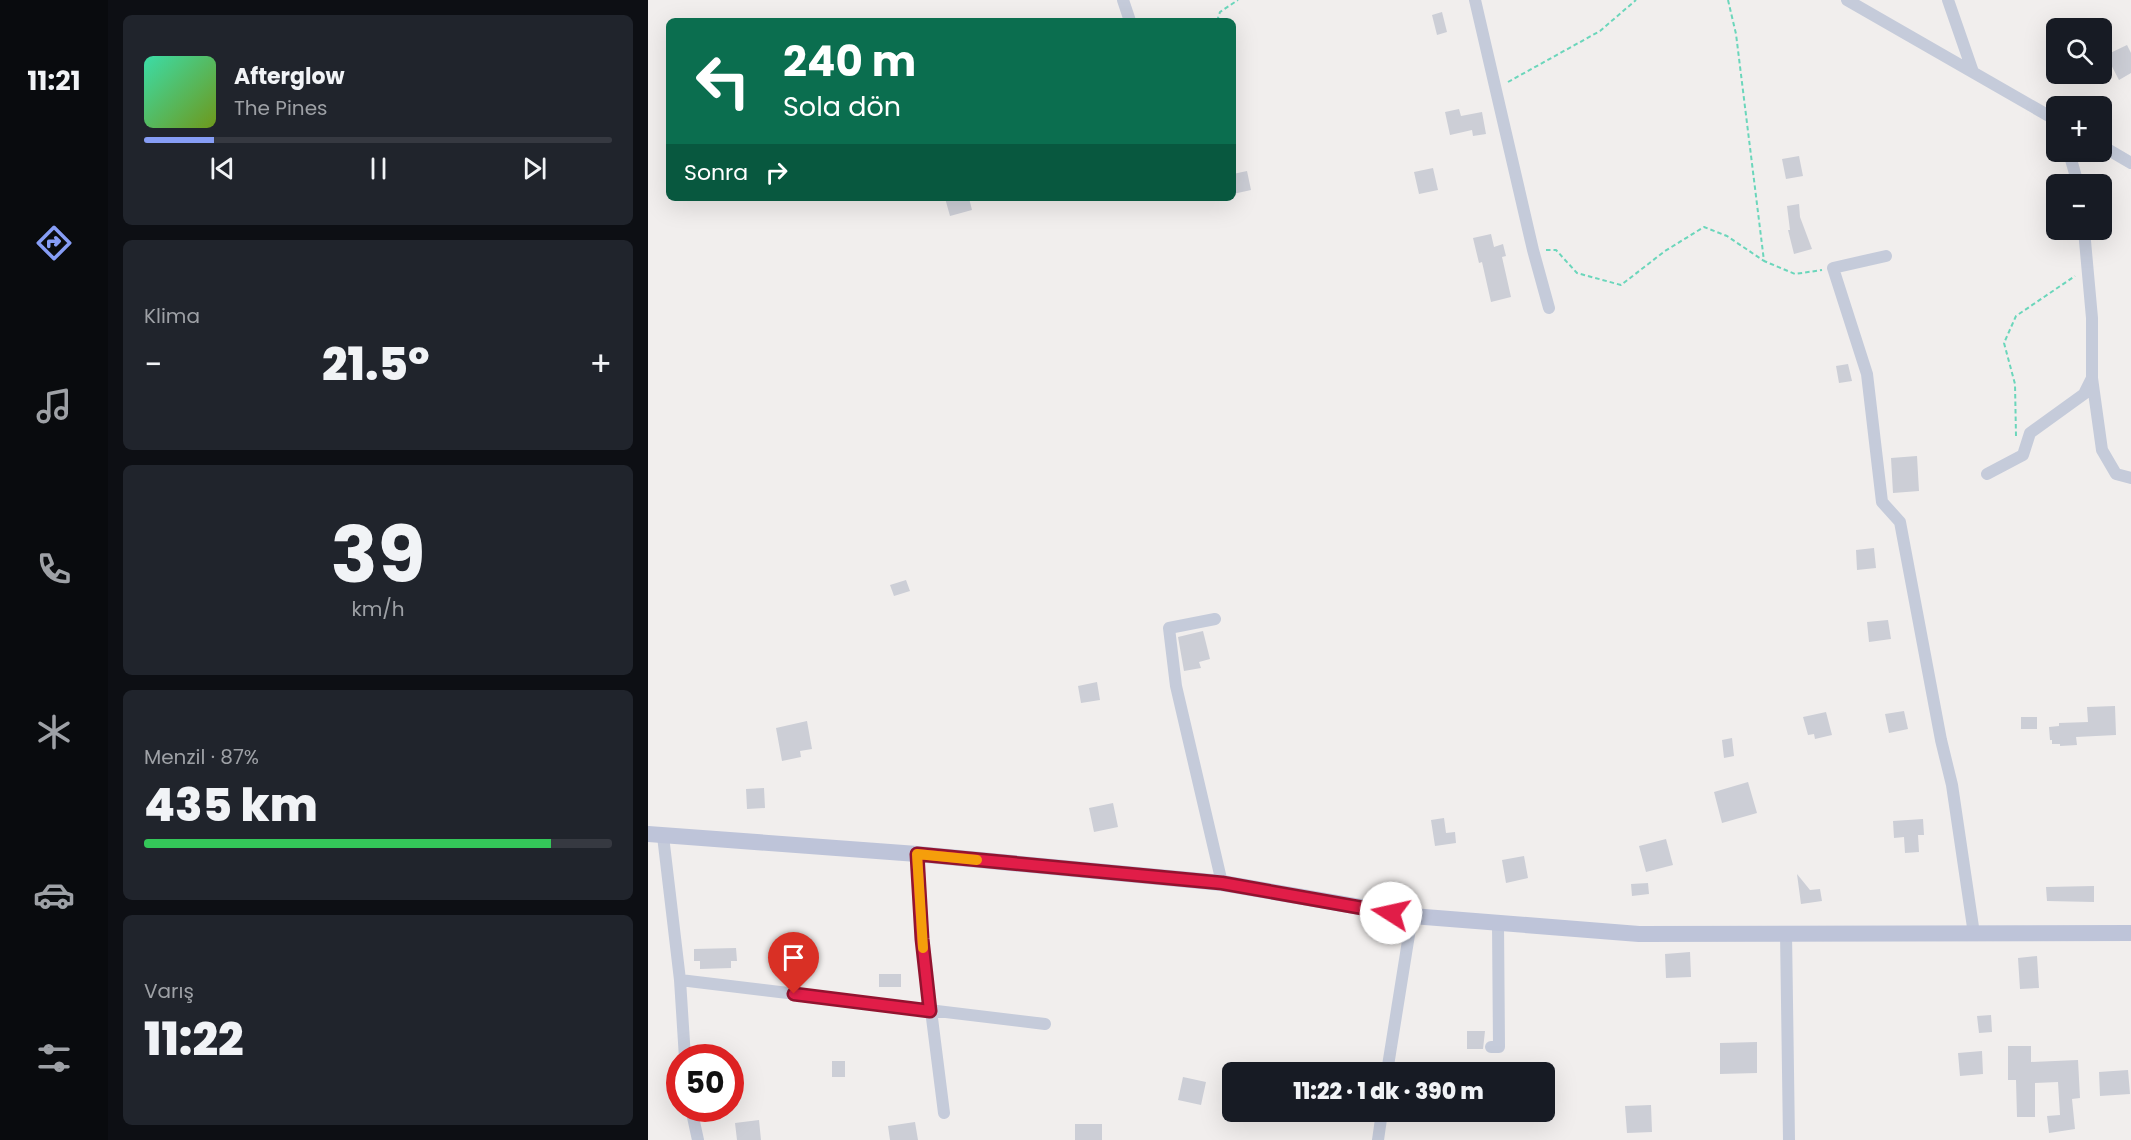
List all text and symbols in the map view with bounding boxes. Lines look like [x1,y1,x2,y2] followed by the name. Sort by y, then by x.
[2046,18,2112,240] map controls
[2046,18,2112,84] button: search
[783,32,916,91] text: 240 m
[684,42,762,120] icon: left
[234,61,345,92] text: Afterglow
[27,62,81,99] text: 11:21
[783,88,901,125] text: Sola dön
[234,94,328,122] text: The Pines
[2046,96,2112,162] button: +
[206,152,239,185] icon: previous
[362,152,395,185] icon: pause
[518,152,551,185] icon: next
[760,156,793,189] icon: right
[684,157,748,188] text: Sonra
[2046,174,2112,240] button: −
[33,222,75,264] icon: directions
[144,302,200,330] text: Klima
[322,333,430,396] text: 21.5°
[144,341,162,388] text: −
[589,341,612,388] text: +
[33,385,75,427] icon: music
[330,500,426,609] text: 39
[33,548,75,590] icon: phone
[351,595,405,623] text: km/h
[33,711,75,753] icon: climate
[144,743,259,771] text: Menzil · 87%
[144,774,318,837] text: 435 km
[33,874,75,916] icon: car
[1359,881,1423,945] position arrow
[768,932,819,994] pin
[777,941,810,974] icon: arrive
[144,977,194,1005] text: Varış
[144,1008,244,1071] text: 11:22
[33,1037,75,1079] icon: filters
[666,1044,744,1122] speed limit sign: 50
[1293,1076,1484,1107] text: 11:22 · 1 dk · 390 m

